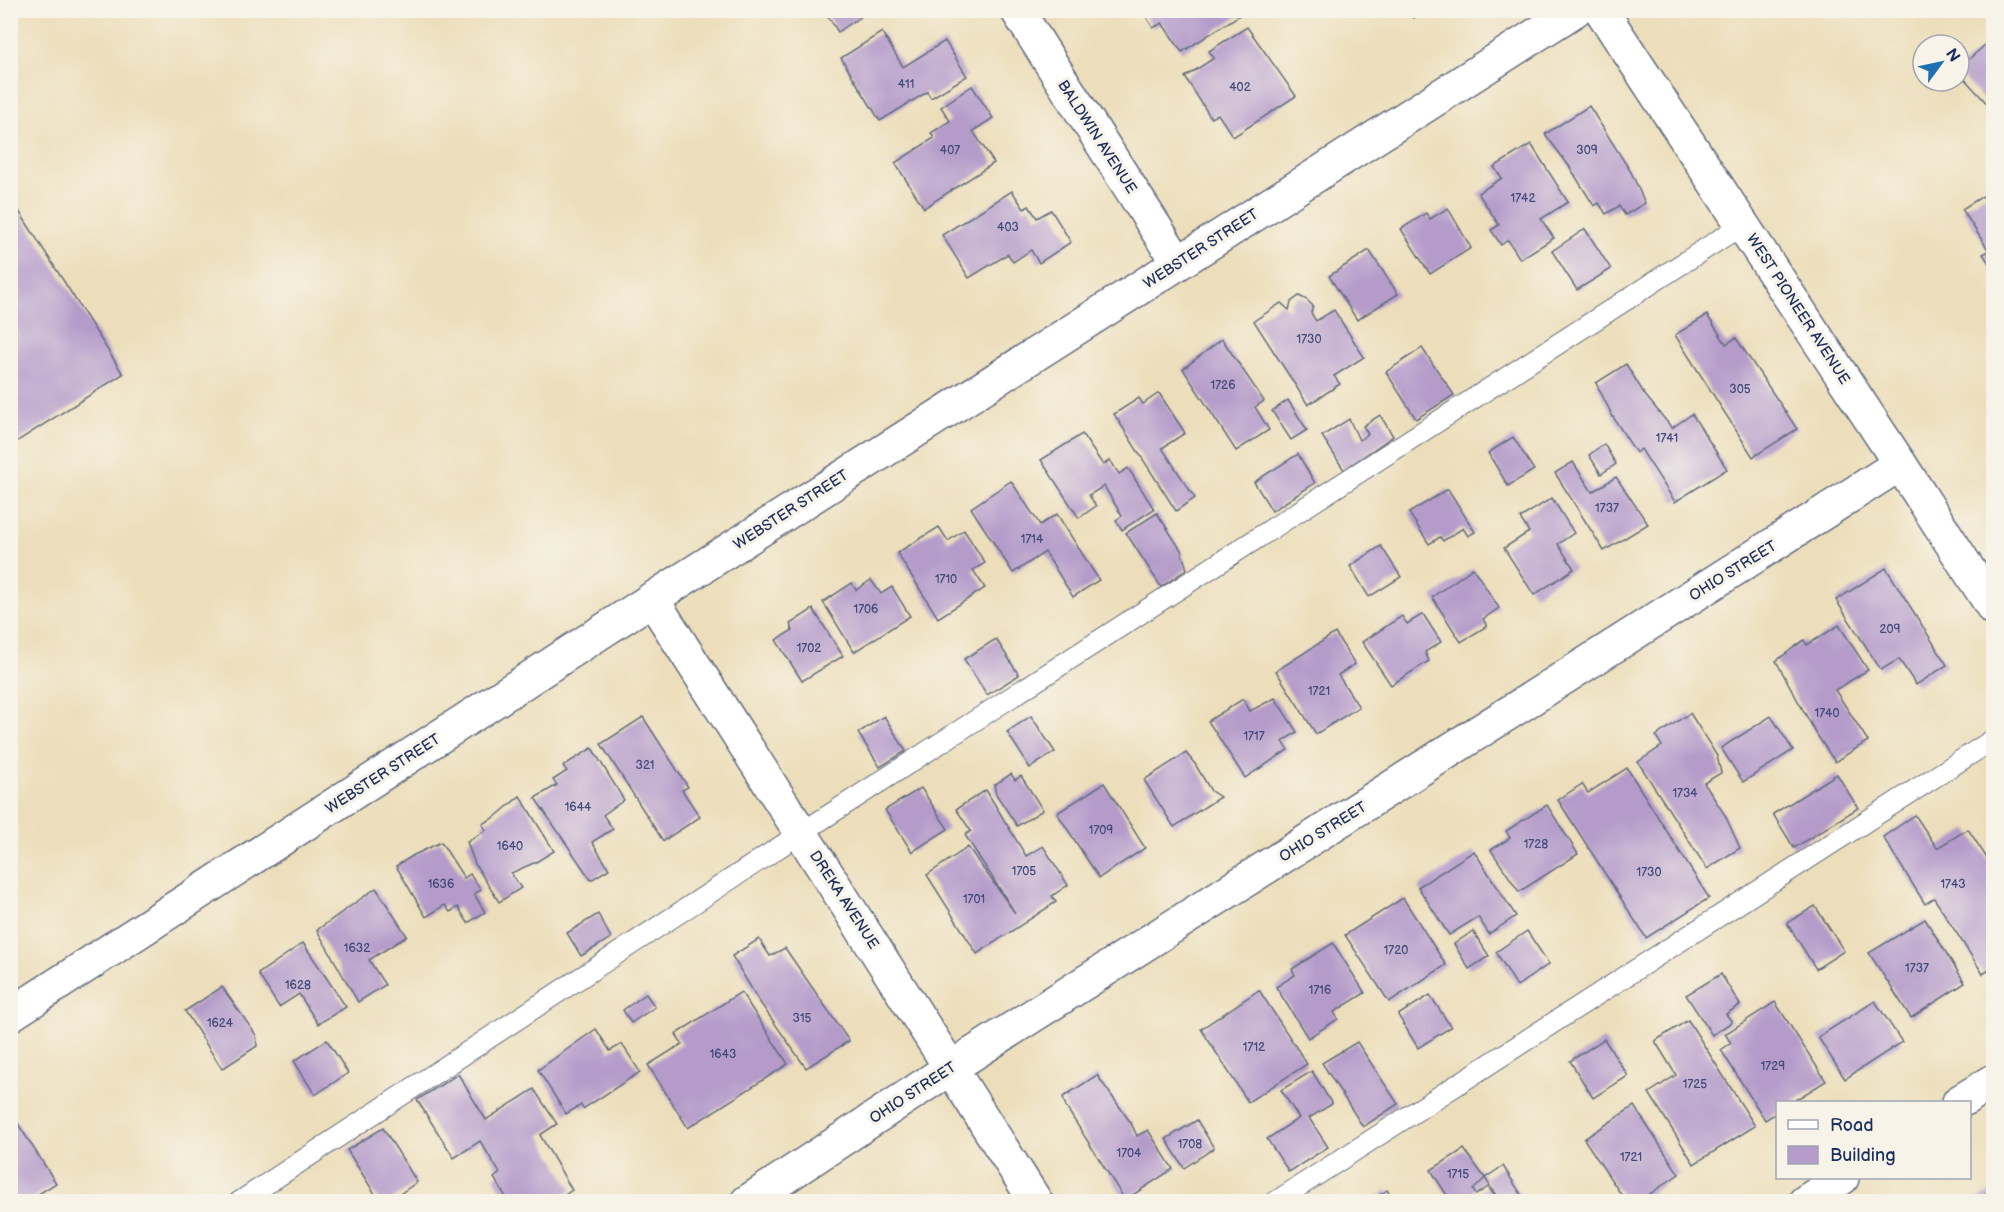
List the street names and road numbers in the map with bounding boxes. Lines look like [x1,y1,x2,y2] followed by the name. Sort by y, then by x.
[1053,77,1141,197] street label: BALDWIN AVENUE
[1140,205,1262,293] street label: WEBSTER STREET
[1742,230,1854,388] street label: WEST PIONEER AVENUE
[730,466,852,554] street label: WEBSTER STREET
[1686,537,1780,605] street label: OHIO STREET
[322,730,444,818] street label: WEBSTER STREET
[1276,798,1370,866] street label: OHIO STREET
[805,847,883,953] street label: DREKA AVENUE
[866,1058,960,1128] street label: OHIO STREET

